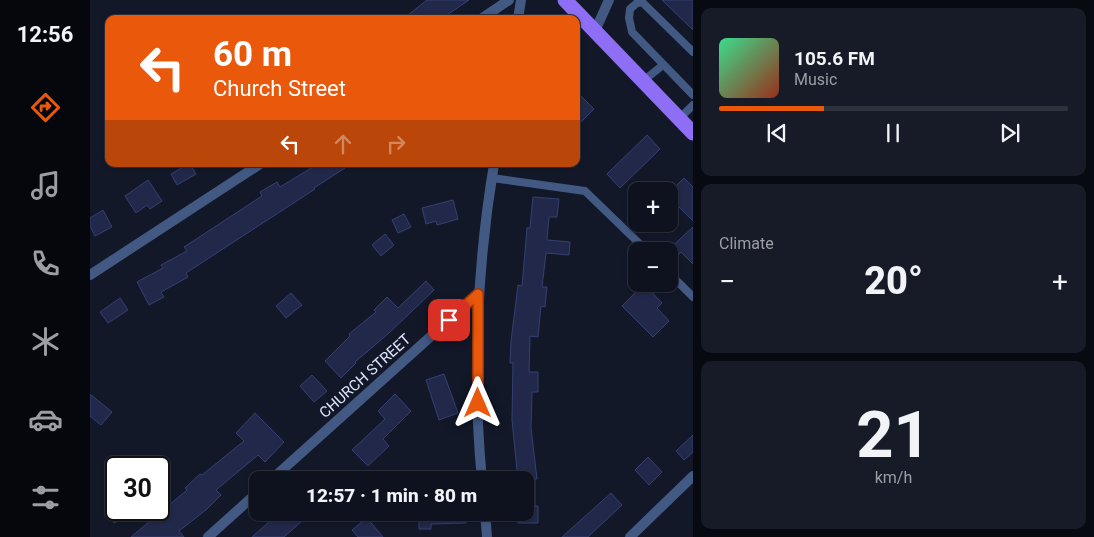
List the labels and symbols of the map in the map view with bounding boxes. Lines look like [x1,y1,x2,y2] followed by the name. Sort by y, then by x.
[428,299,470,341] pin
[316,330,414,422] street label: CHURCH STREET
[451,376,503,428] position arrow
[105,456,170,521] speed limit sign: 30

